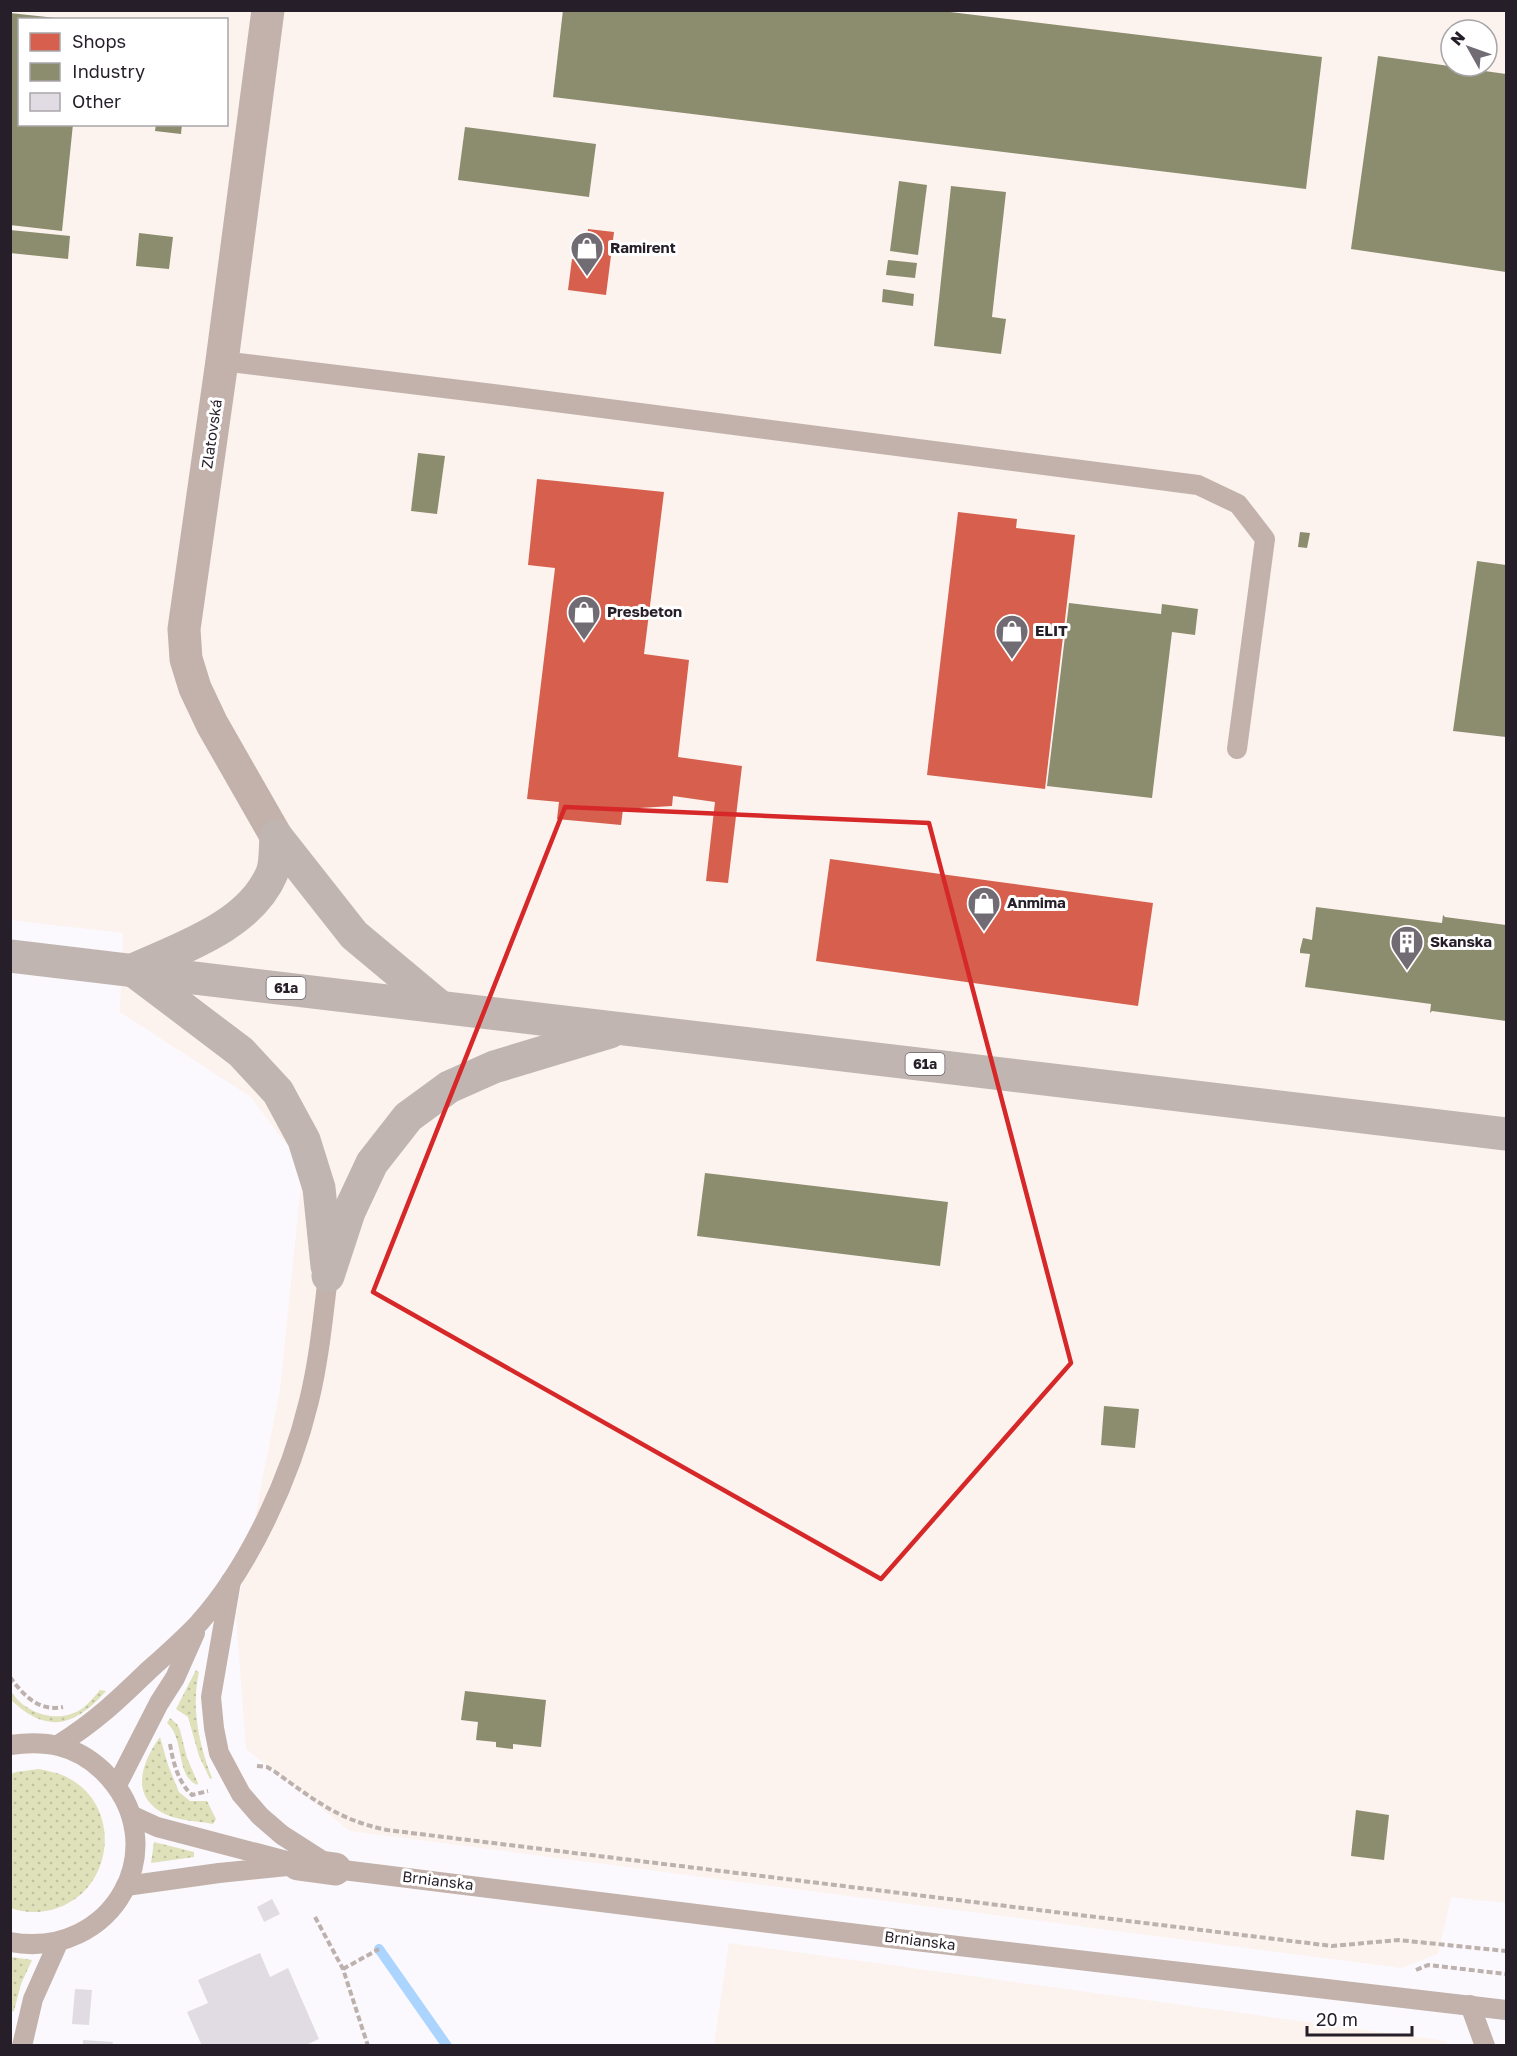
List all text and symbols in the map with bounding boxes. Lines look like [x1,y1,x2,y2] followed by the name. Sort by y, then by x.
[18,18,228,126] legend
[1439,18,1499,78] north arrow
[1446,27,1469,49] text: N
[72,30,126,52] text: Shops
[72,60,145,82] text: Industry
[72,90,121,112] text: Other
[569,230,605,277] shop icon: Ramirent
[610,238,676,256] place label: Ramirent
[197,398,225,470] street label: Zlatovská
[566,594,602,641] shop icon: Presbeton
[607,602,682,620] place label: Presbeton
[994,613,1030,660] shop icon: ELIT
[1035,621,1068,639] place label: ELIT
[966,885,1002,932] shop icon: Anmima
[1007,893,1066,911] place label: Anmima
[1389,924,1425,971] building icon: Skanska
[1430,932,1492,950] place label: Skanska
[266,977,306,999] road number: 61a
[906,1053,944,1075] road number: 61a
[401,1867,475,1893] street label: Brnianska
[883,1927,957,1953] street label: Brnianska
[1307,1999,1412,2037] scale bar
[1316,2008,1358,2030] text: 20 m

